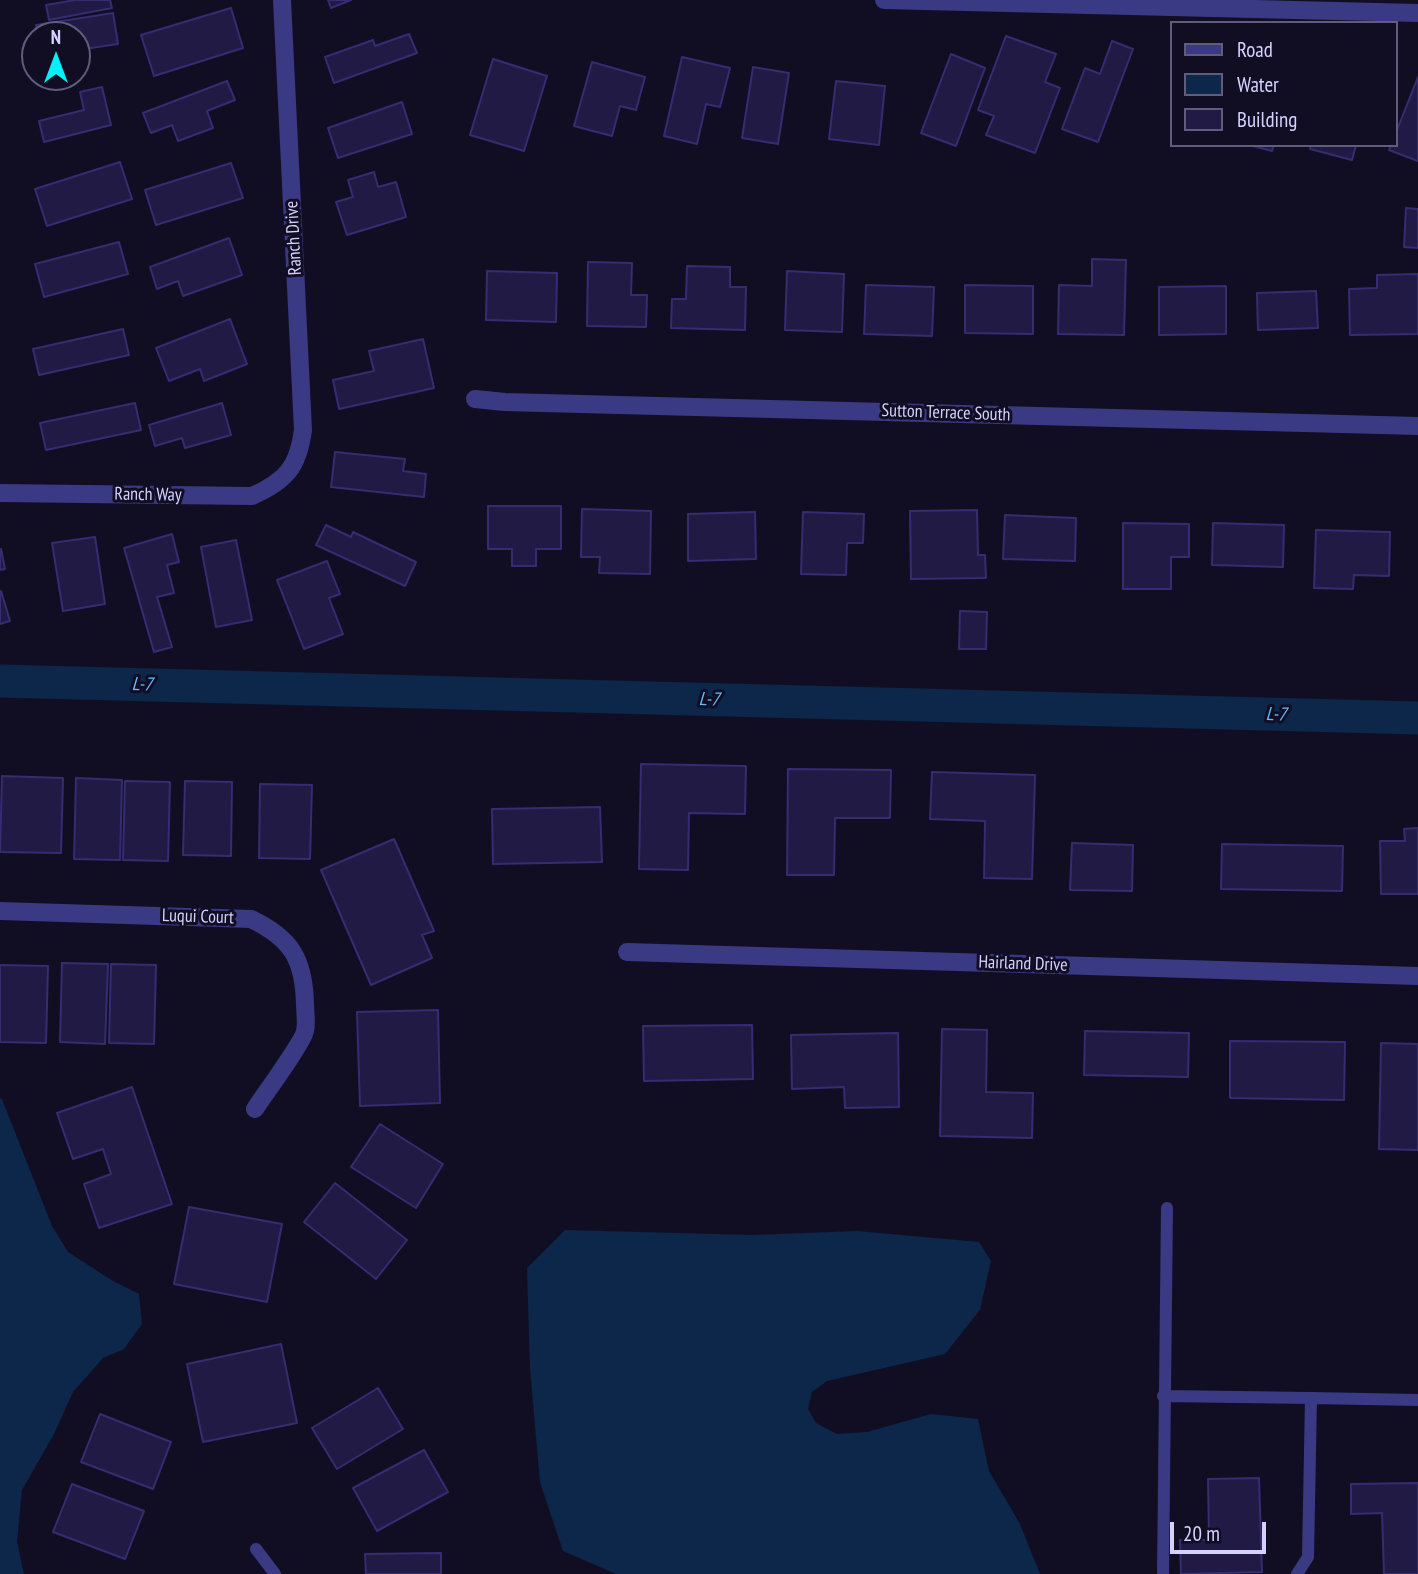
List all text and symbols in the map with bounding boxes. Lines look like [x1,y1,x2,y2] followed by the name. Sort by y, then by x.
[21,21,91,91] north arrow
[1170,21,1397,147] legend
[51,25,61,49] text: N
[1237,36,1273,63] text: Road
[1237,71,1279,98] text: Water
[1237,106,1297,133] text: Building
[281,200,307,276] street label: Ranch Drive
[881,400,1011,426] street label: Sutton Terrace South
[114,484,182,506] street label: Ranch Way
[131,673,153,697] water label: L-7
[698,688,720,712] water label: L-7
[1265,703,1287,727] water label: L-7
[162,905,234,929] street label: Luqui Court
[978,952,1068,976] street label: Hairland Drive
[1173,1508,1269,1552] scale bar
[1183,1520,1220,1547] text: 20 m

